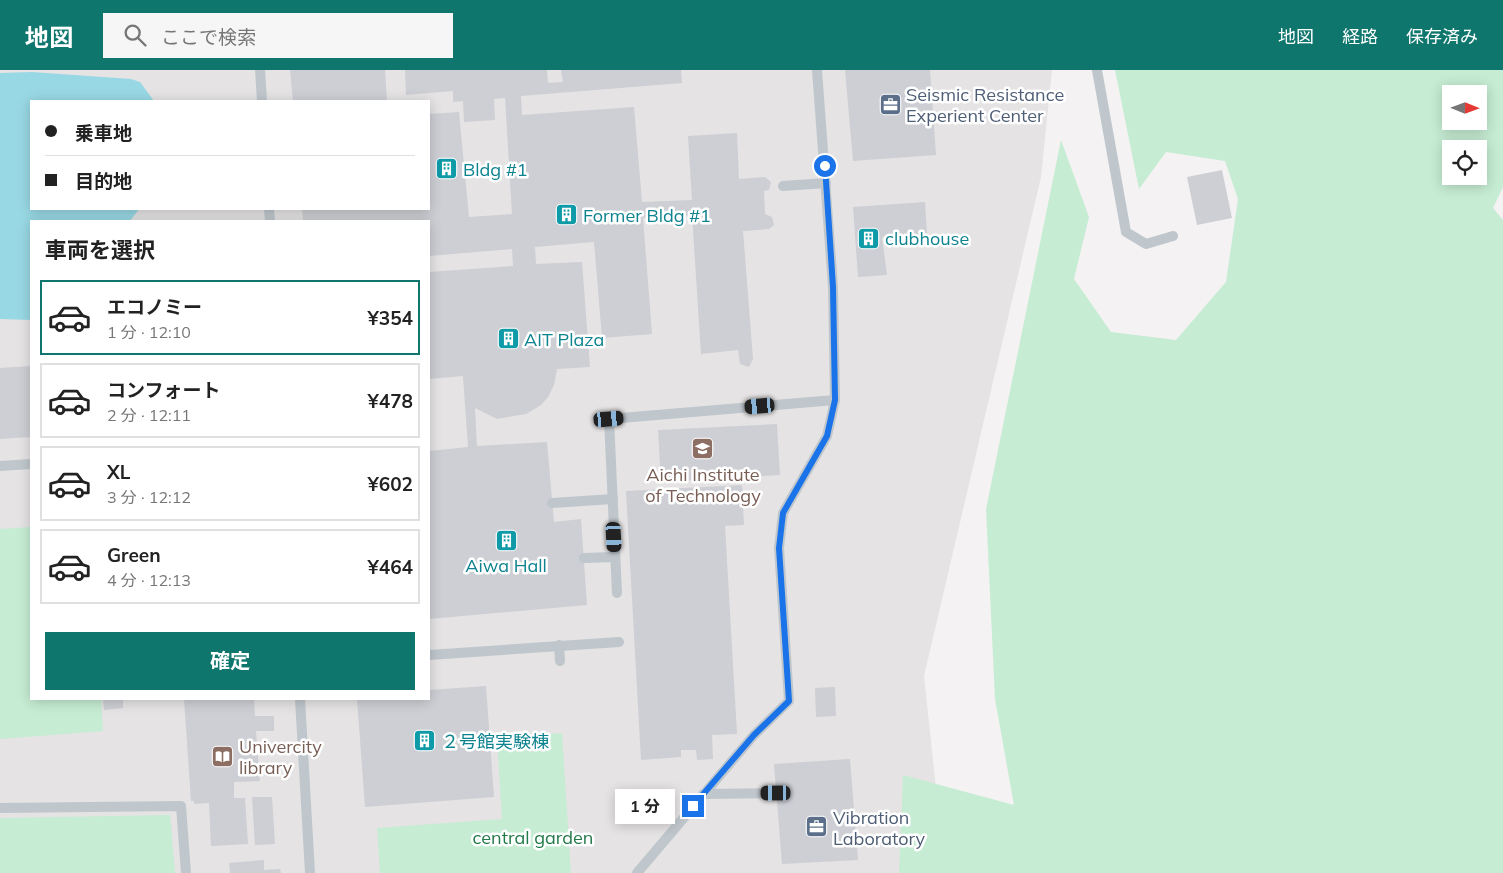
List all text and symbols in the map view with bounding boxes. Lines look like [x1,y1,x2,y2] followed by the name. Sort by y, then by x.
[103,13,453,58] search box
[121,21,149,49] icon: search
[25,22,73,52] text: 地図
[161,25,256,49] text: ここで検索
[1278,25,1314,48] text: 地図
[1342,25,1378,48] text: 経路
[1406,25,1478,48] text: 保存済み
[906,83,1064,127] place label: Seismic Resistance Experient Center
[1442,85,1488,130] north arrow
[1442,85,1487,185] map controls
[878,92,902,116] office icon: Seismic Resistance Experient Center
[75,121,132,145] text: 乗車地
[1442,140,1487,185] button: locate
[814,155,836,177] route start
[435,157,459,181] building icon: Bldg #1
[463,158,527,181] place label: Bldg #1
[75,169,132,193] text: 目的地
[555,203,579,227] building icon: Former Bldg #1
[583,204,711,227] place label: Former Bldg #1
[857,226,881,250] building icon: clubhouse
[885,227,969,250] place label: clubhouse
[45,236,155,264] text: 車両を選択
[47,295,92,340] icon: car
[107,295,202,319] text: エコノミー
[367,306,413,330] text: ¥354
[107,322,191,342] text: 1 分 · 12:10
[496,327,520,351] building icon: AIT Plaza
[524,328,604,351] place label: AIT Plaza
[47,378,92,423] icon: car
[107,378,220,402] text: コンフォート
[367,389,413,413] text: ¥478
[744,397,775,415] car
[107,405,191,425] text: 2 分 · 12:11
[593,410,624,428] car
[691,437,715,461] school or university icon: Aichi Institute of Technology
[107,460,130,484] text: XL
[47,461,92,506] icon: car
[645,463,761,507] place label: Aichi Institute of Technology
[367,472,413,496] text: ¥602
[107,487,191,507] text: 3 分 · 12:12
[605,522,622,552] car
[494,528,518,552] building icon: Aiwa Hall
[107,543,161,567] text: Green
[47,544,92,589] icon: car
[465,554,547,577] place label: Aiwa Hall
[367,555,413,579] text: ¥464
[107,570,191,590] text: 4 分 · 12:13
[45,632,415,690] button: 確定
[413,729,437,753] building icon: ２号館実験棟
[441,730,549,753] place label: ２号館実験棟
[239,735,322,779] place label: Univercity library
[211,744,235,768] library icon: Univercity library
[761,786,791,801] car
[616,788,676,824] callout: 1 分
[682,795,704,817] route end
[630,796,660,816] text: 1 分
[833,806,925,850] place label: Vibration Laboratory
[805,815,829,839] office icon: Vibration Laboratory
[473,826,593,849] park label: central garden

